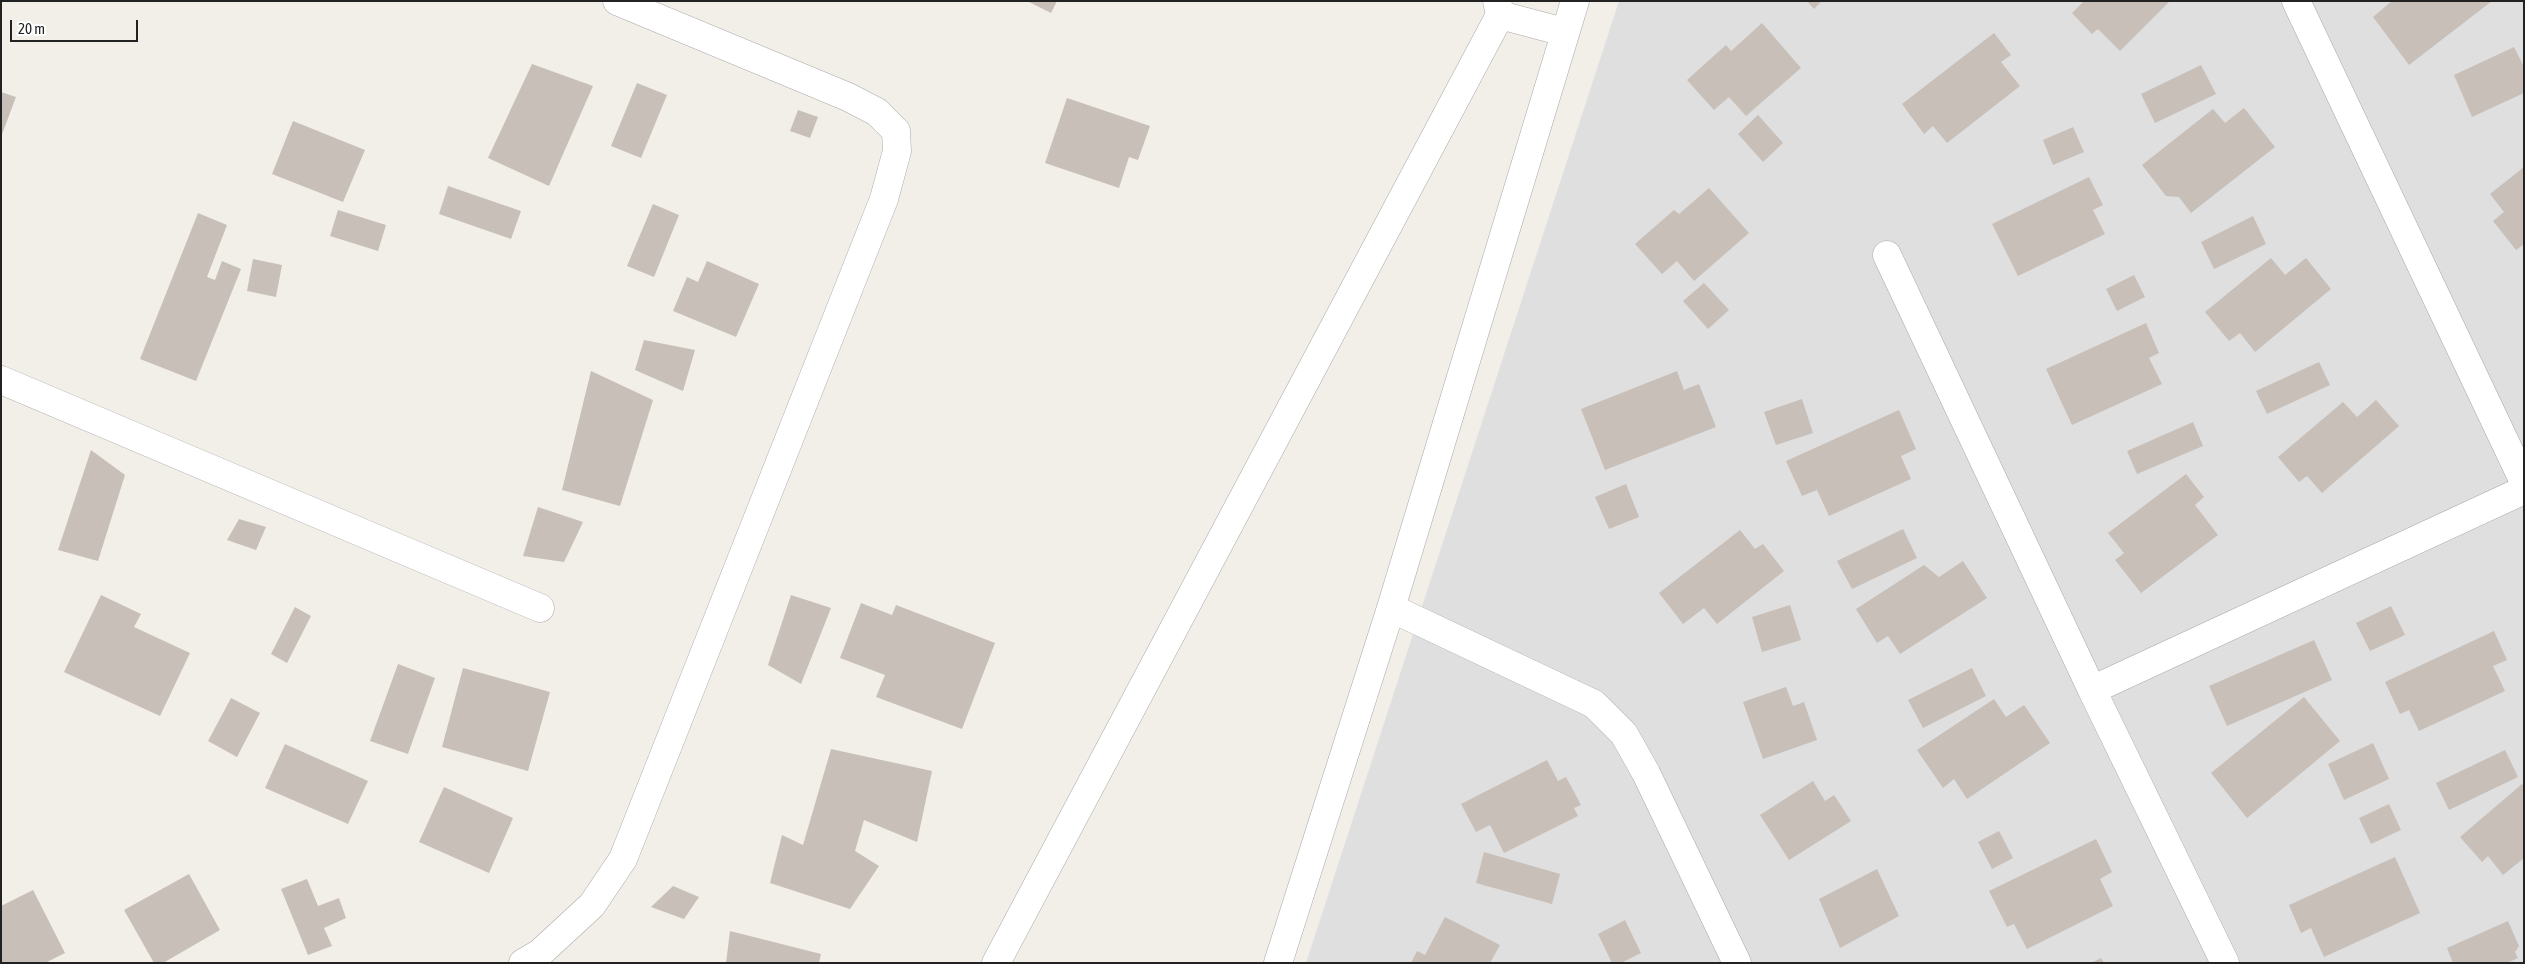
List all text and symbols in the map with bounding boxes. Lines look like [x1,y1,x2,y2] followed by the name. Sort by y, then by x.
[12,10,140,42] scale bar
[18,20,45,37] text: 20 m

